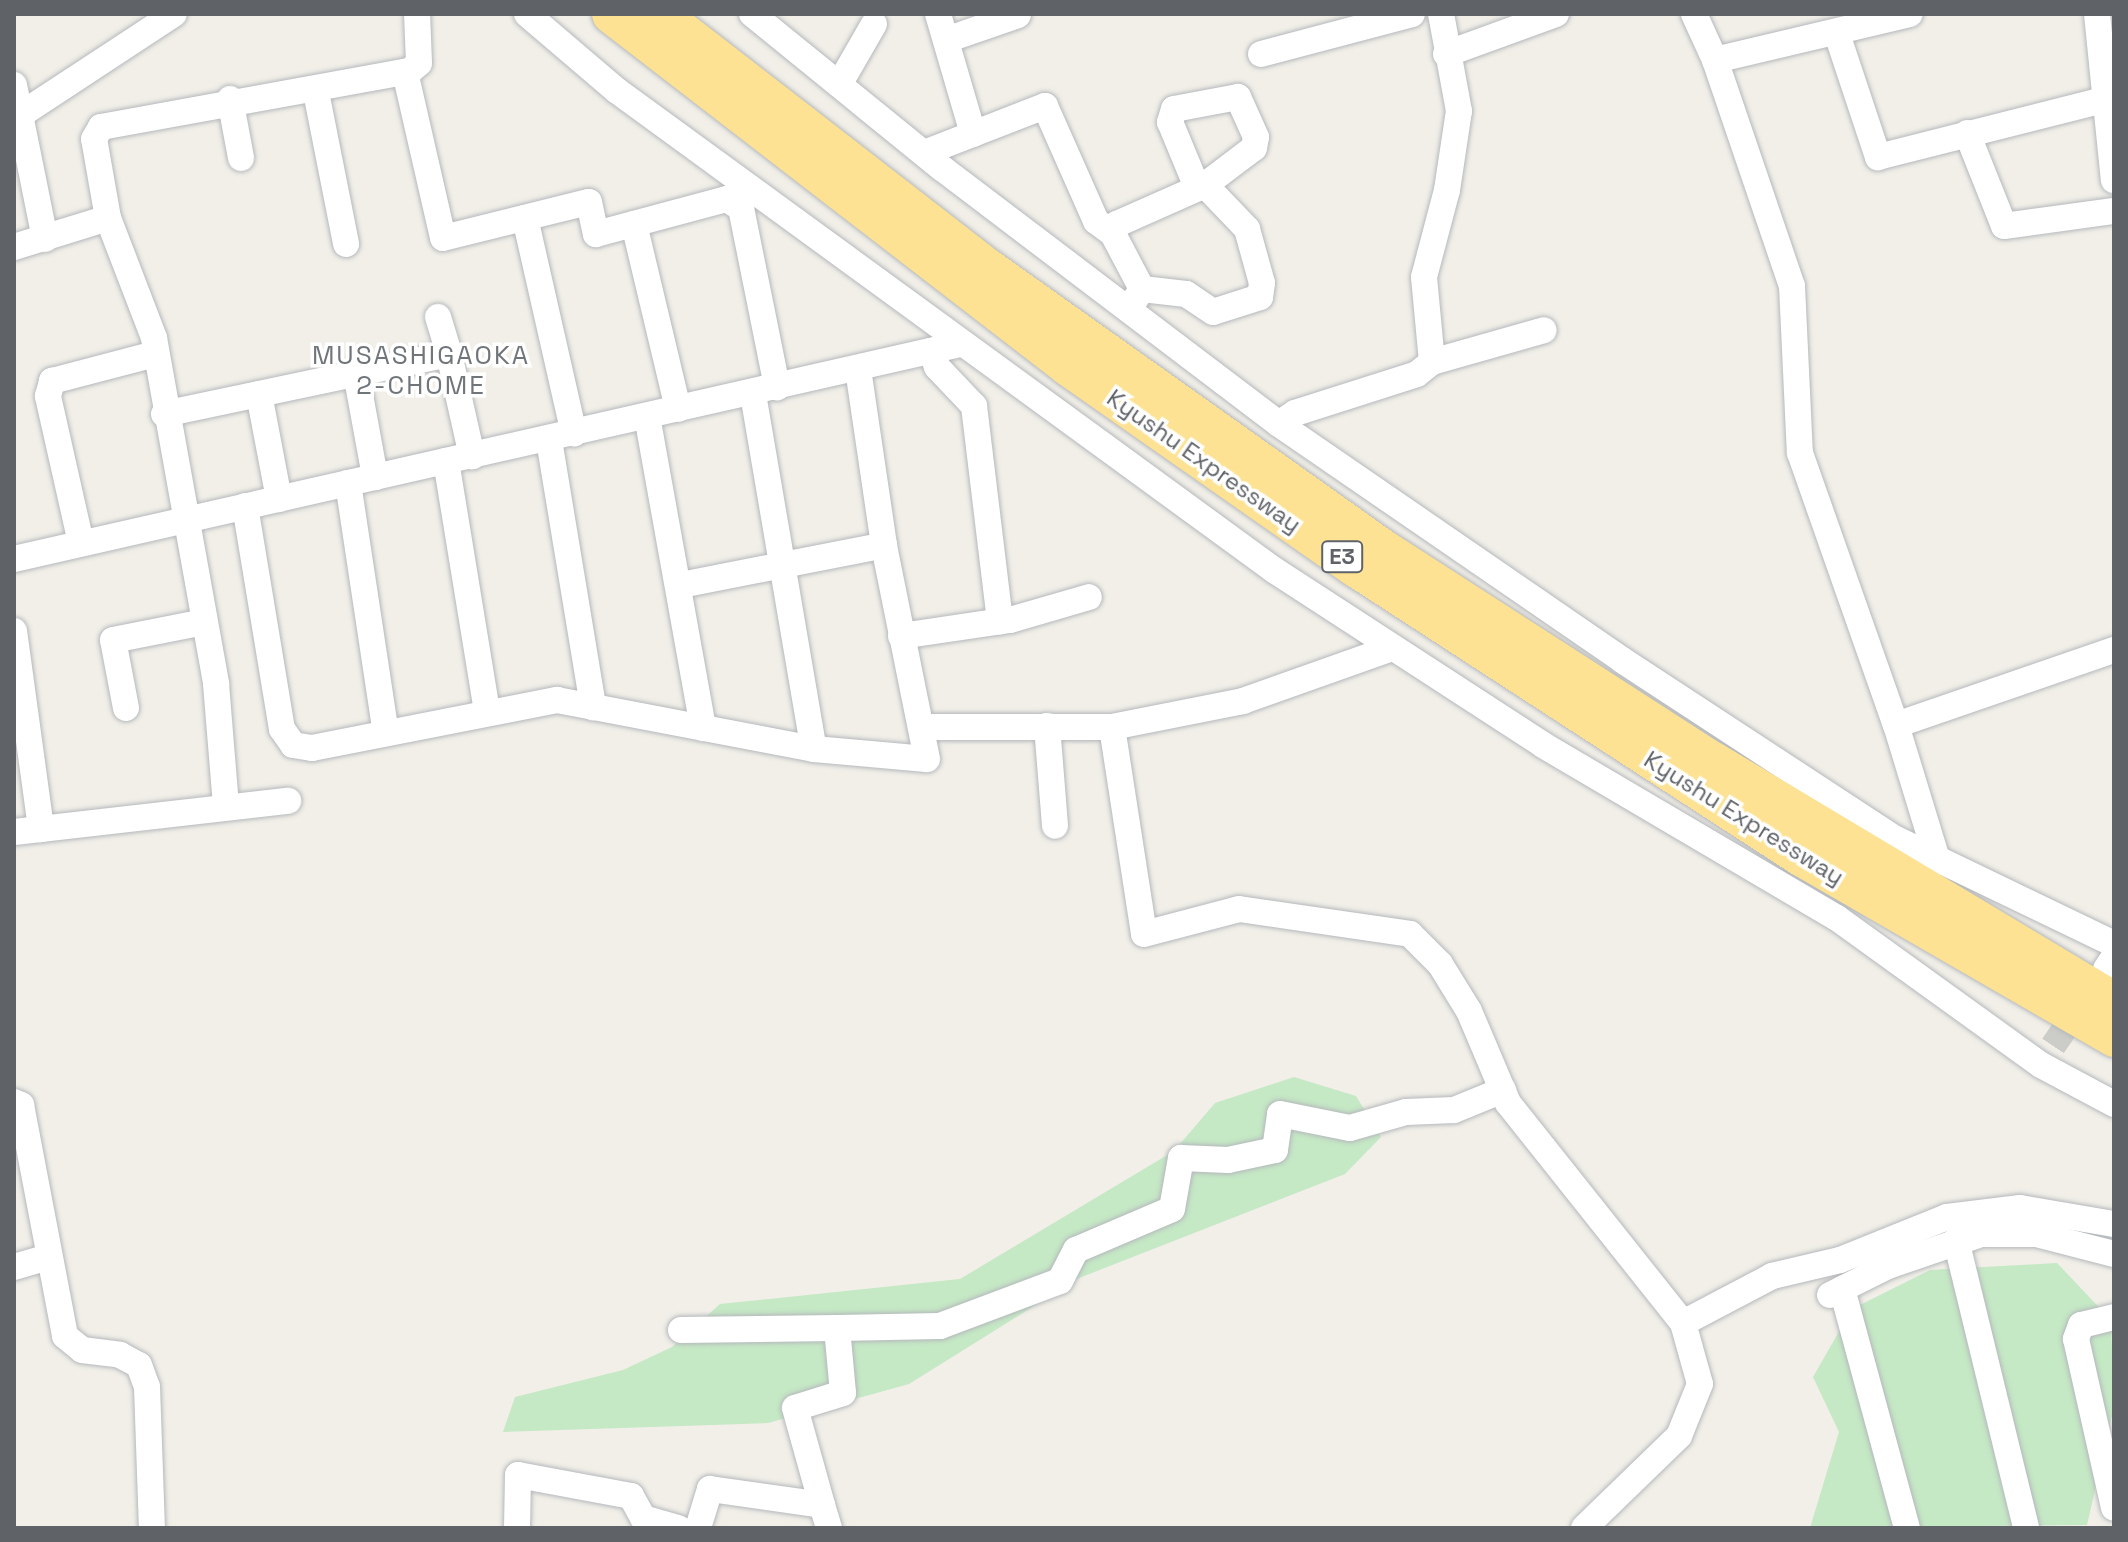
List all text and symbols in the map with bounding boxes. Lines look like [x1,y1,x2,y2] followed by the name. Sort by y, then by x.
[312,340,530,402] district label: MUSASHIGAOKA 2-CHOME
[1101,383,1307,539] street label: Kyushu Expressway
[1320,539,1364,575] road number: E3
[1639,745,1849,891] street label: Kyushu Expressway

